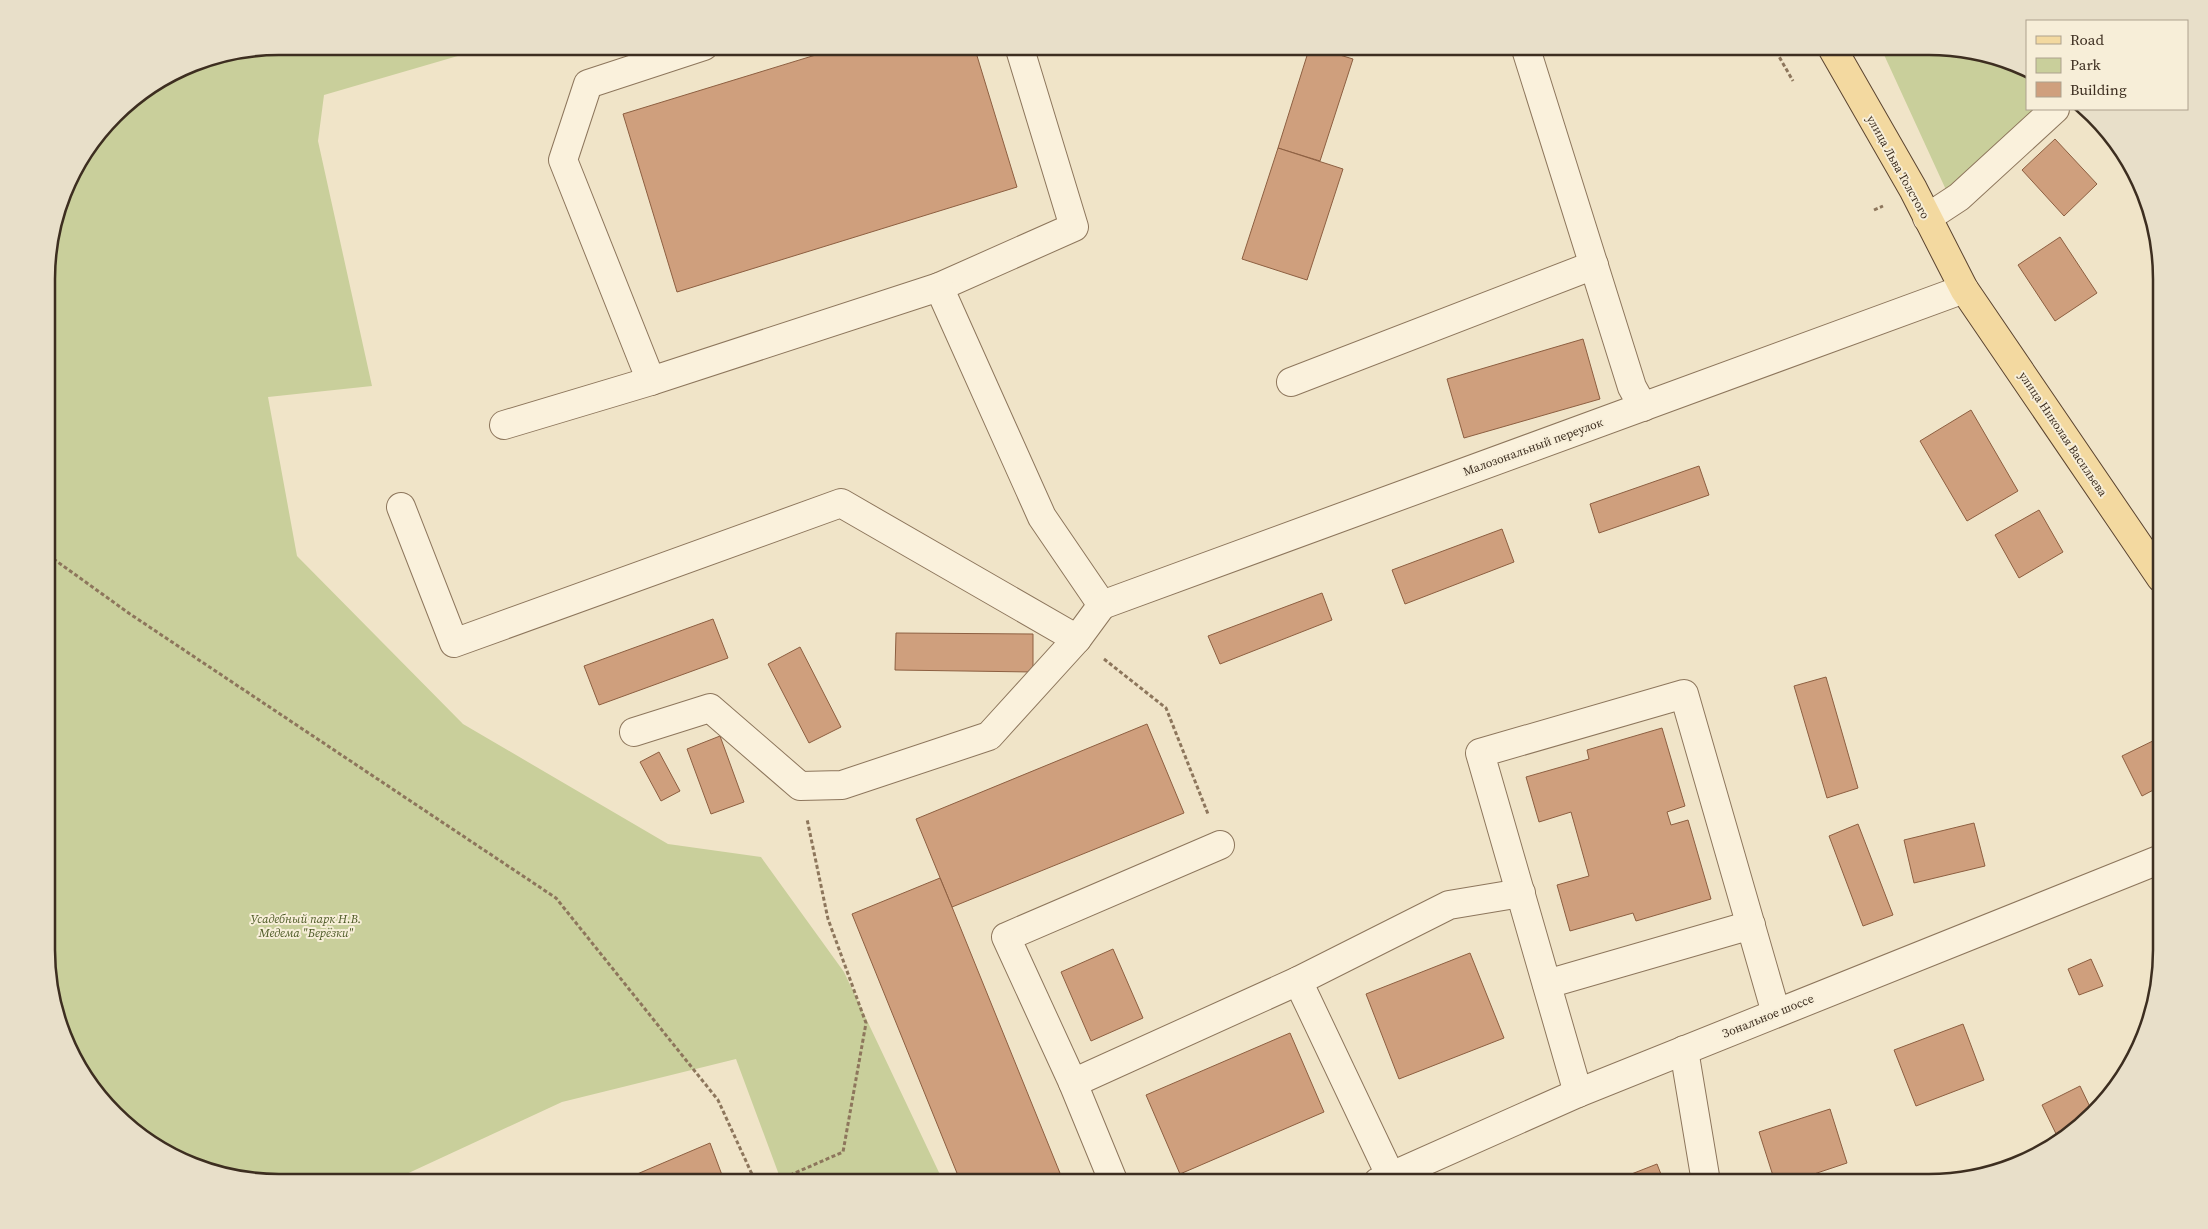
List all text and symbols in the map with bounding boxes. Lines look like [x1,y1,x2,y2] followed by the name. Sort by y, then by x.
[2026,20,2188,110] legend
[2070,29,2104,50] text: Road
[2070,54,2102,75] text: Park
[2070,79,2127,100] text: Building
[1863,112,1933,222] street label: улица Льва Толстого
[2015,368,2111,500] street label: улица Николая Васильева
[1461,414,1605,480] street label: Малозональный переулок
[251,911,361,941] park label: Усадебный парк Н.В. Медема "Берёзки"
[1720,990,1816,1042] street label: Зональное шоссе

